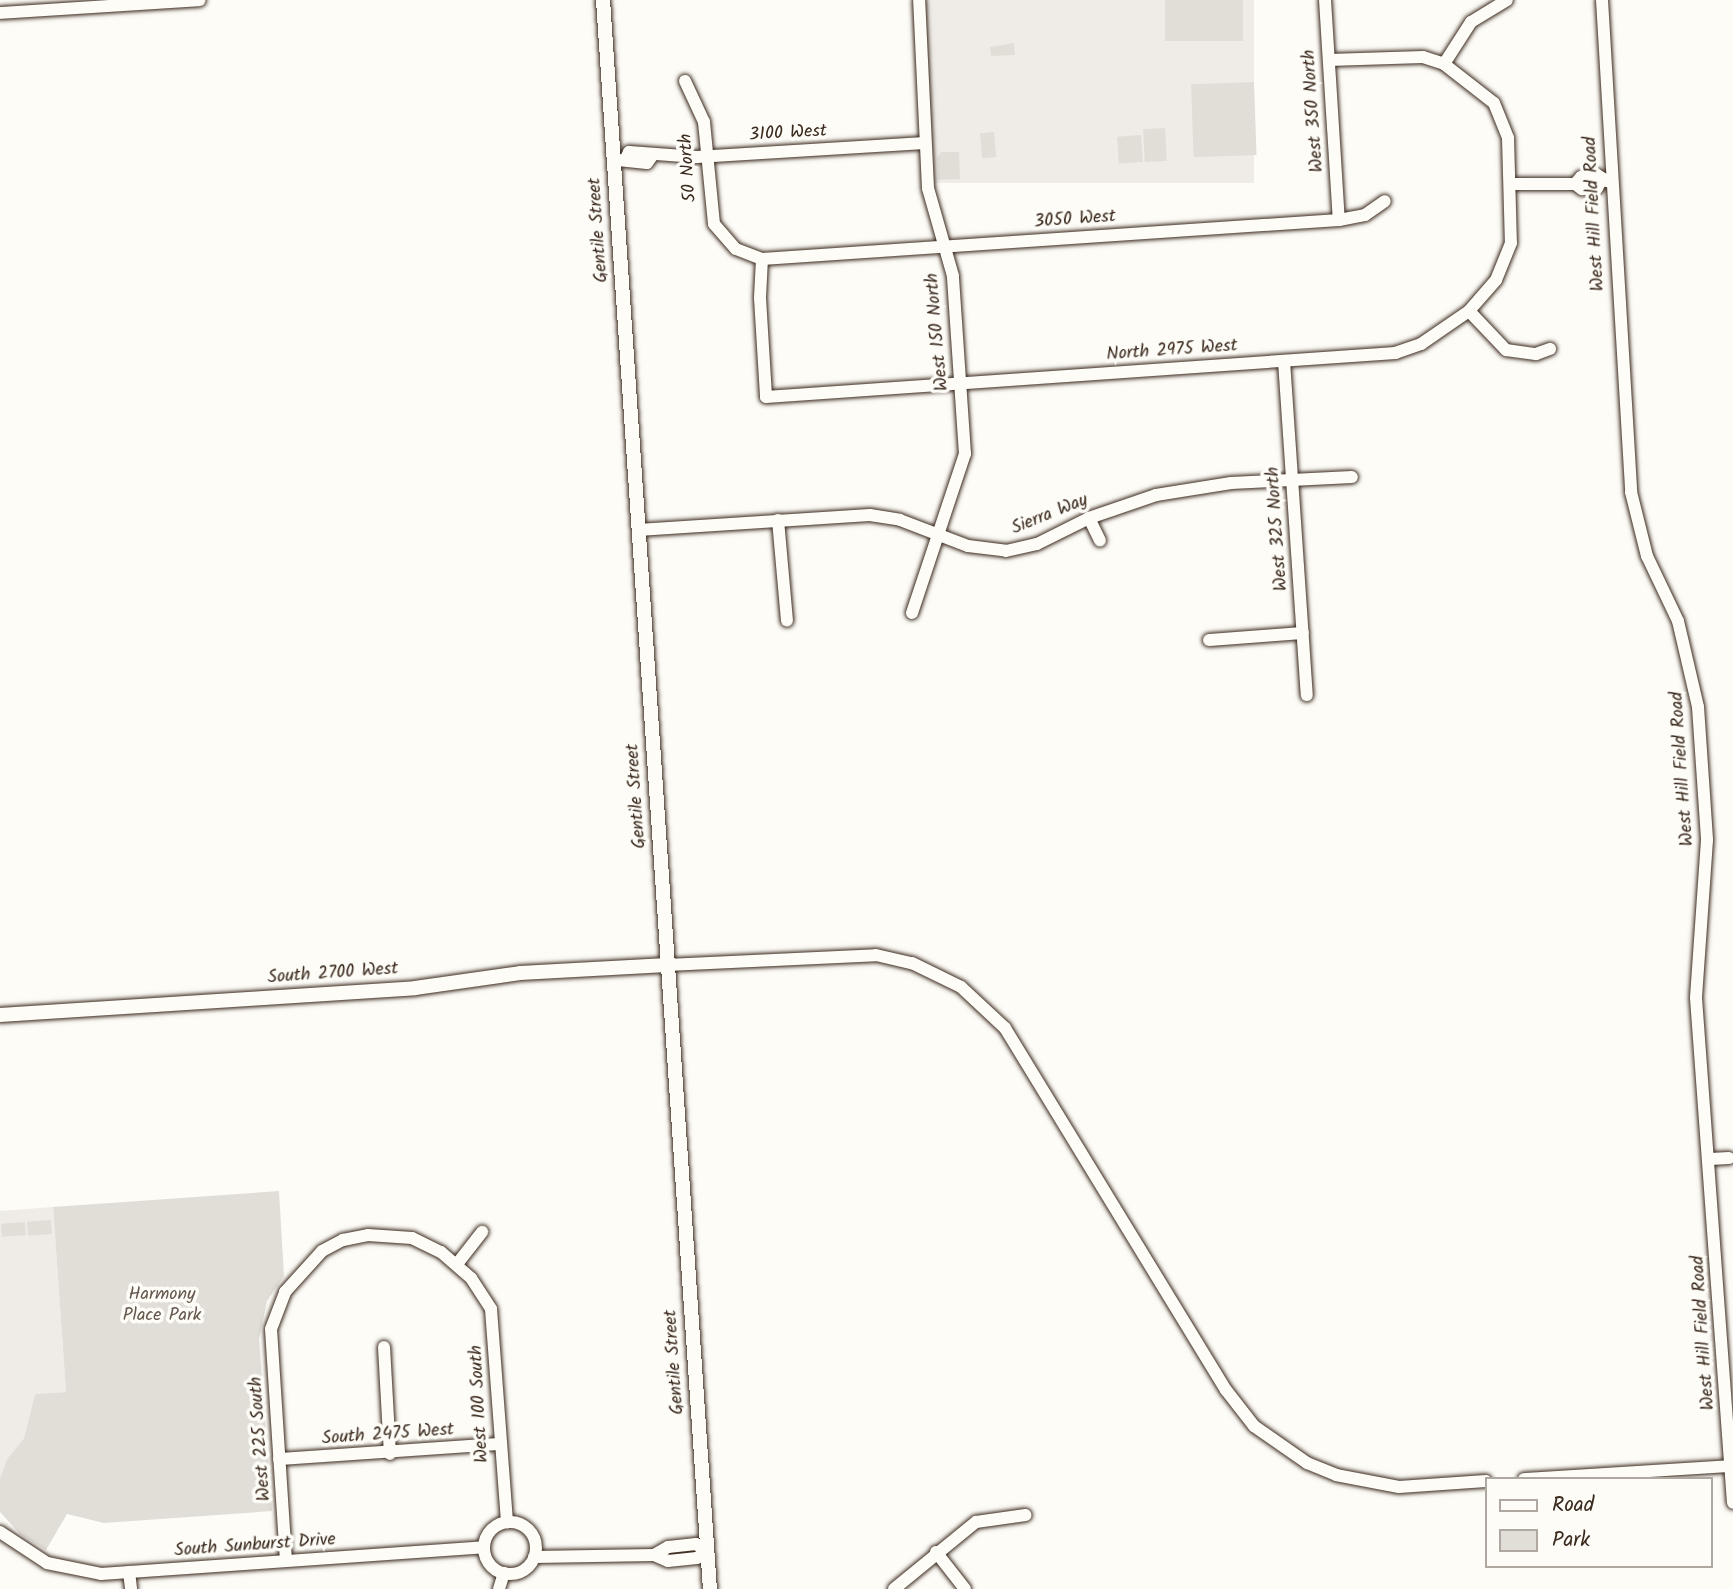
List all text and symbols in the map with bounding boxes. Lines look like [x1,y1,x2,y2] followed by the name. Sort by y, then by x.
[1299,49,1329,173] street label: West 350 North
[749,121,827,147] street label: 3100 West
[676,133,702,203] street label: 50 North
[1580,136,1610,292] street label: West Hill Field Road
[585,177,613,283] street label: Gentile Street
[1033,206,1117,234] street label: 3050 West
[922,272,954,392] street label: West 150 North
[1106,336,1238,366] street label: North 2975 West
[1263,466,1293,592] street label: West 325 North
[1009,490,1091,540] street label: Sierra Way
[1667,691,1699,847] street label: West Hill Field Road
[623,743,651,849] street label: Gentile Street
[267,959,399,989] street label: South 2700 West
[1688,1255,1720,1411] street label: West Hill Field Road
[123,1285,201,1328] park label: Harmony Place Park
[661,1309,689,1415] street label: Gentile Street
[466,1345,494,1463] street label: West 100 South
[246,1376,276,1502] street label: West 225 South
[321,1420,455,1450] street label: South 2475 West
[1484,1477,1712,1568] legend
[1552,1489,1594,1522] text: Road
[1552,1524,1590,1557] text: Park
[174,1530,336,1562] street label: South Sunburst Drive

